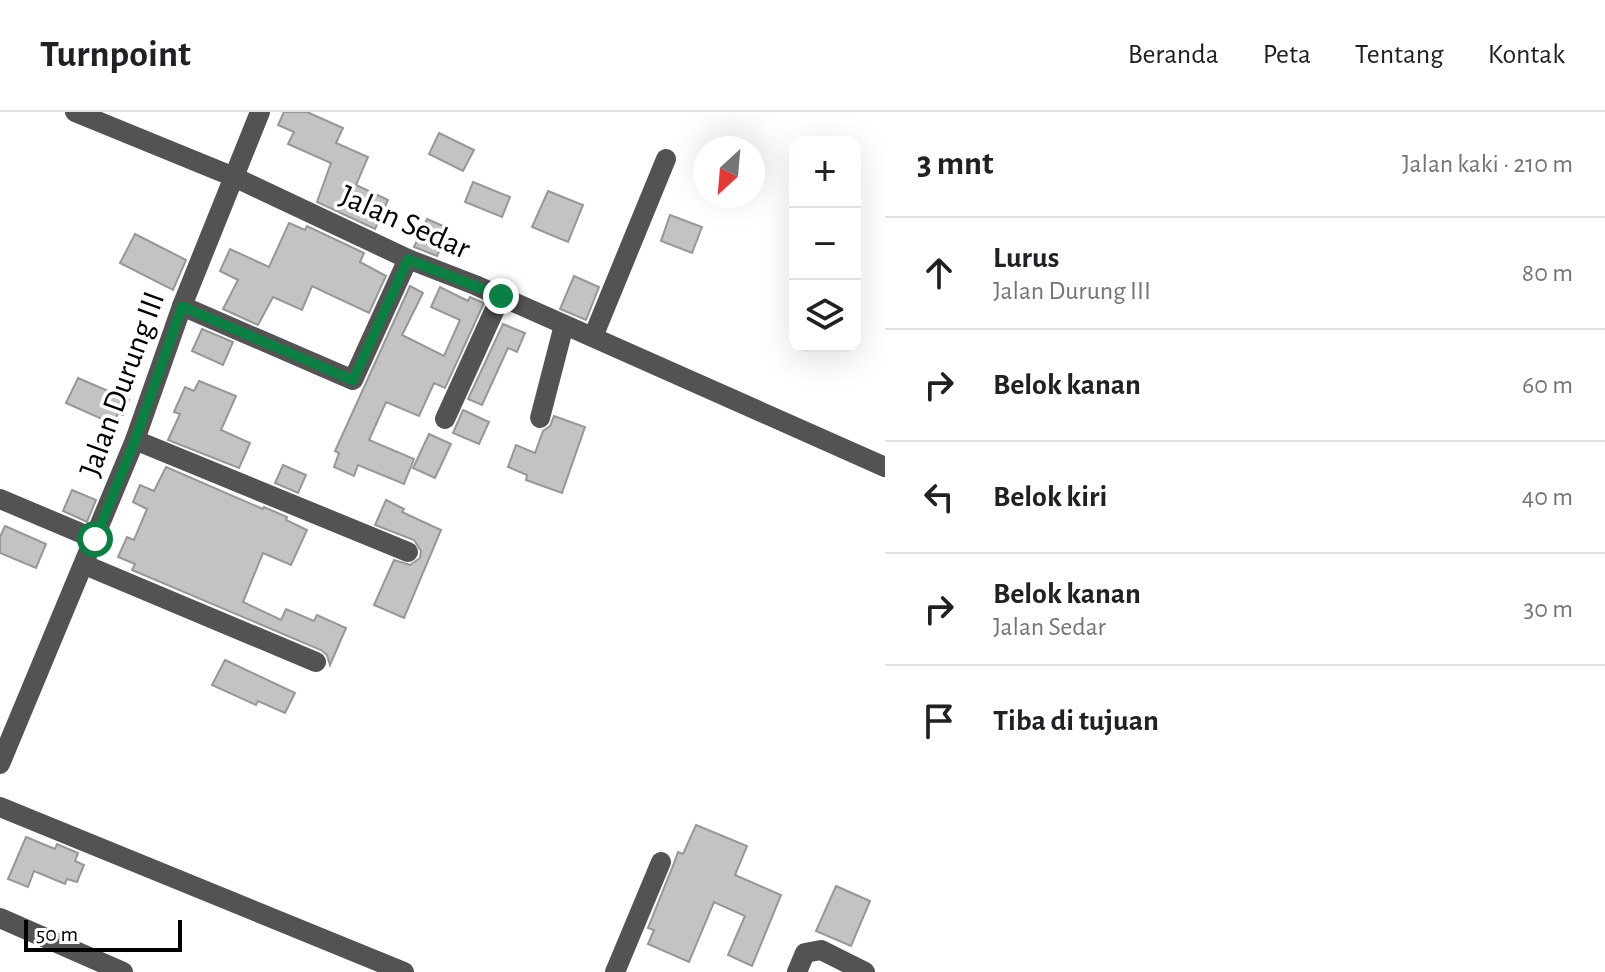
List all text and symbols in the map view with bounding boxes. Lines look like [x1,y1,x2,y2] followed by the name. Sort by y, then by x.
[40,36,191,74] text: Turnpoint
[1128,41,1219,69] text: Beranda
[1263,41,1311,69] text: Peta
[1355,41,1444,69] text: Tentang
[1488,41,1565,69] text: Kontak
[693,136,765,208] north arrow
[789,136,861,352] map controls
[789,136,861,208] button: +
[917,147,994,181] text: 3 mnt
[1402,151,1573,177] text: Jalan kaki · 210 m
[335,179,476,265] street label: Jalan Sedar
[789,208,861,280] button: −
[993,243,1059,273] text: Lurus
[917,251,961,295] icon: ahead
[1522,260,1573,286] text: 80 m
[483,278,519,314] route end
[993,278,1151,304] text: Jalan Durung III
[789,280,861,352] button: layers
[74,287,170,481] street label: Jalan Durung III
[917,363,961,407] icon: right
[993,370,1141,400] text: Belok kanan
[1522,372,1573,398] text: 60 m
[917,475,961,519] icon: left
[993,482,1107,512] text: Belok kiri
[1522,484,1573,510] text: 40 m
[77,521,113,557] route start
[993,579,1141,609] text: Belok kanan
[917,587,961,631] icon: right
[1523,596,1573,622] text: 30 m
[993,614,1106,640] text: Jalan Sedar
[917,699,961,743] icon: arrive
[993,706,1159,736] text: Tiba di tujuan
[24,916,182,952] scale bar
[36,923,78,945] text: 50 m

